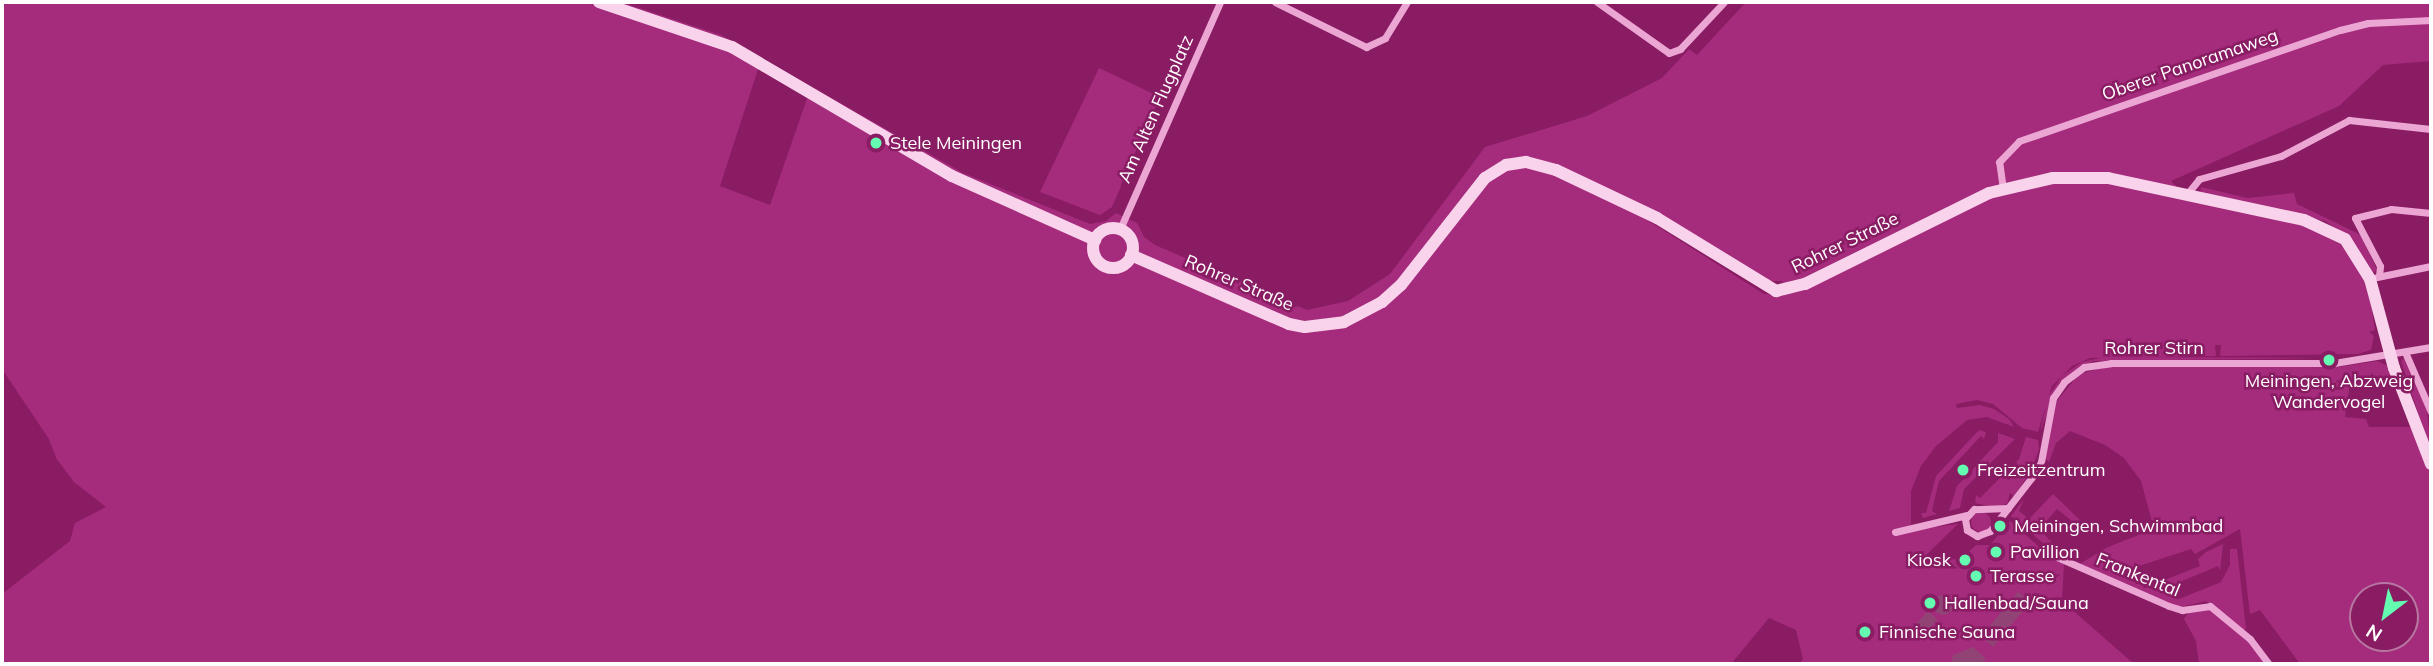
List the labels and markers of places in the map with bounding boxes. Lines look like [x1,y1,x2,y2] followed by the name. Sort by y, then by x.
[890,132,1022,154] place label: Stele Meiningen
[868,135,884,151] marker: Stele Meiningen
[2321,352,2337,368] marker: Meiningen, Abzweig Wandervogel
[2245,371,2413,414] place label: Meiningen, Abzweig Wandervogel
[1977,459,2106,481] place label: Freizeitzentrum
[1955,462,1971,478] marker: Freizeitzentrum
[2014,515,2223,537] place label: Meiningen, Schwimmbad
[1992,518,2008,534] marker: Meiningen, Schwimmbad
[2010,541,2080,563] place label: Pavillion
[1988,544,2004,560] marker: Pavillion
[1907,549,1951,571] place label: Kiosk
[1957,552,1973,568] marker: Kiosk
[1990,565,2054,587] place label: Terasse
[1968,568,1984,584] marker: Terasse
[1944,592,2089,614] place label: Hallenbad/Sauna
[1922,595,1938,611] marker: Hallenbad/Sauna
[1879,621,2015,643] place label: Finnische Sauna
[1857,624,1873,640] marker: Finnische Sauna

